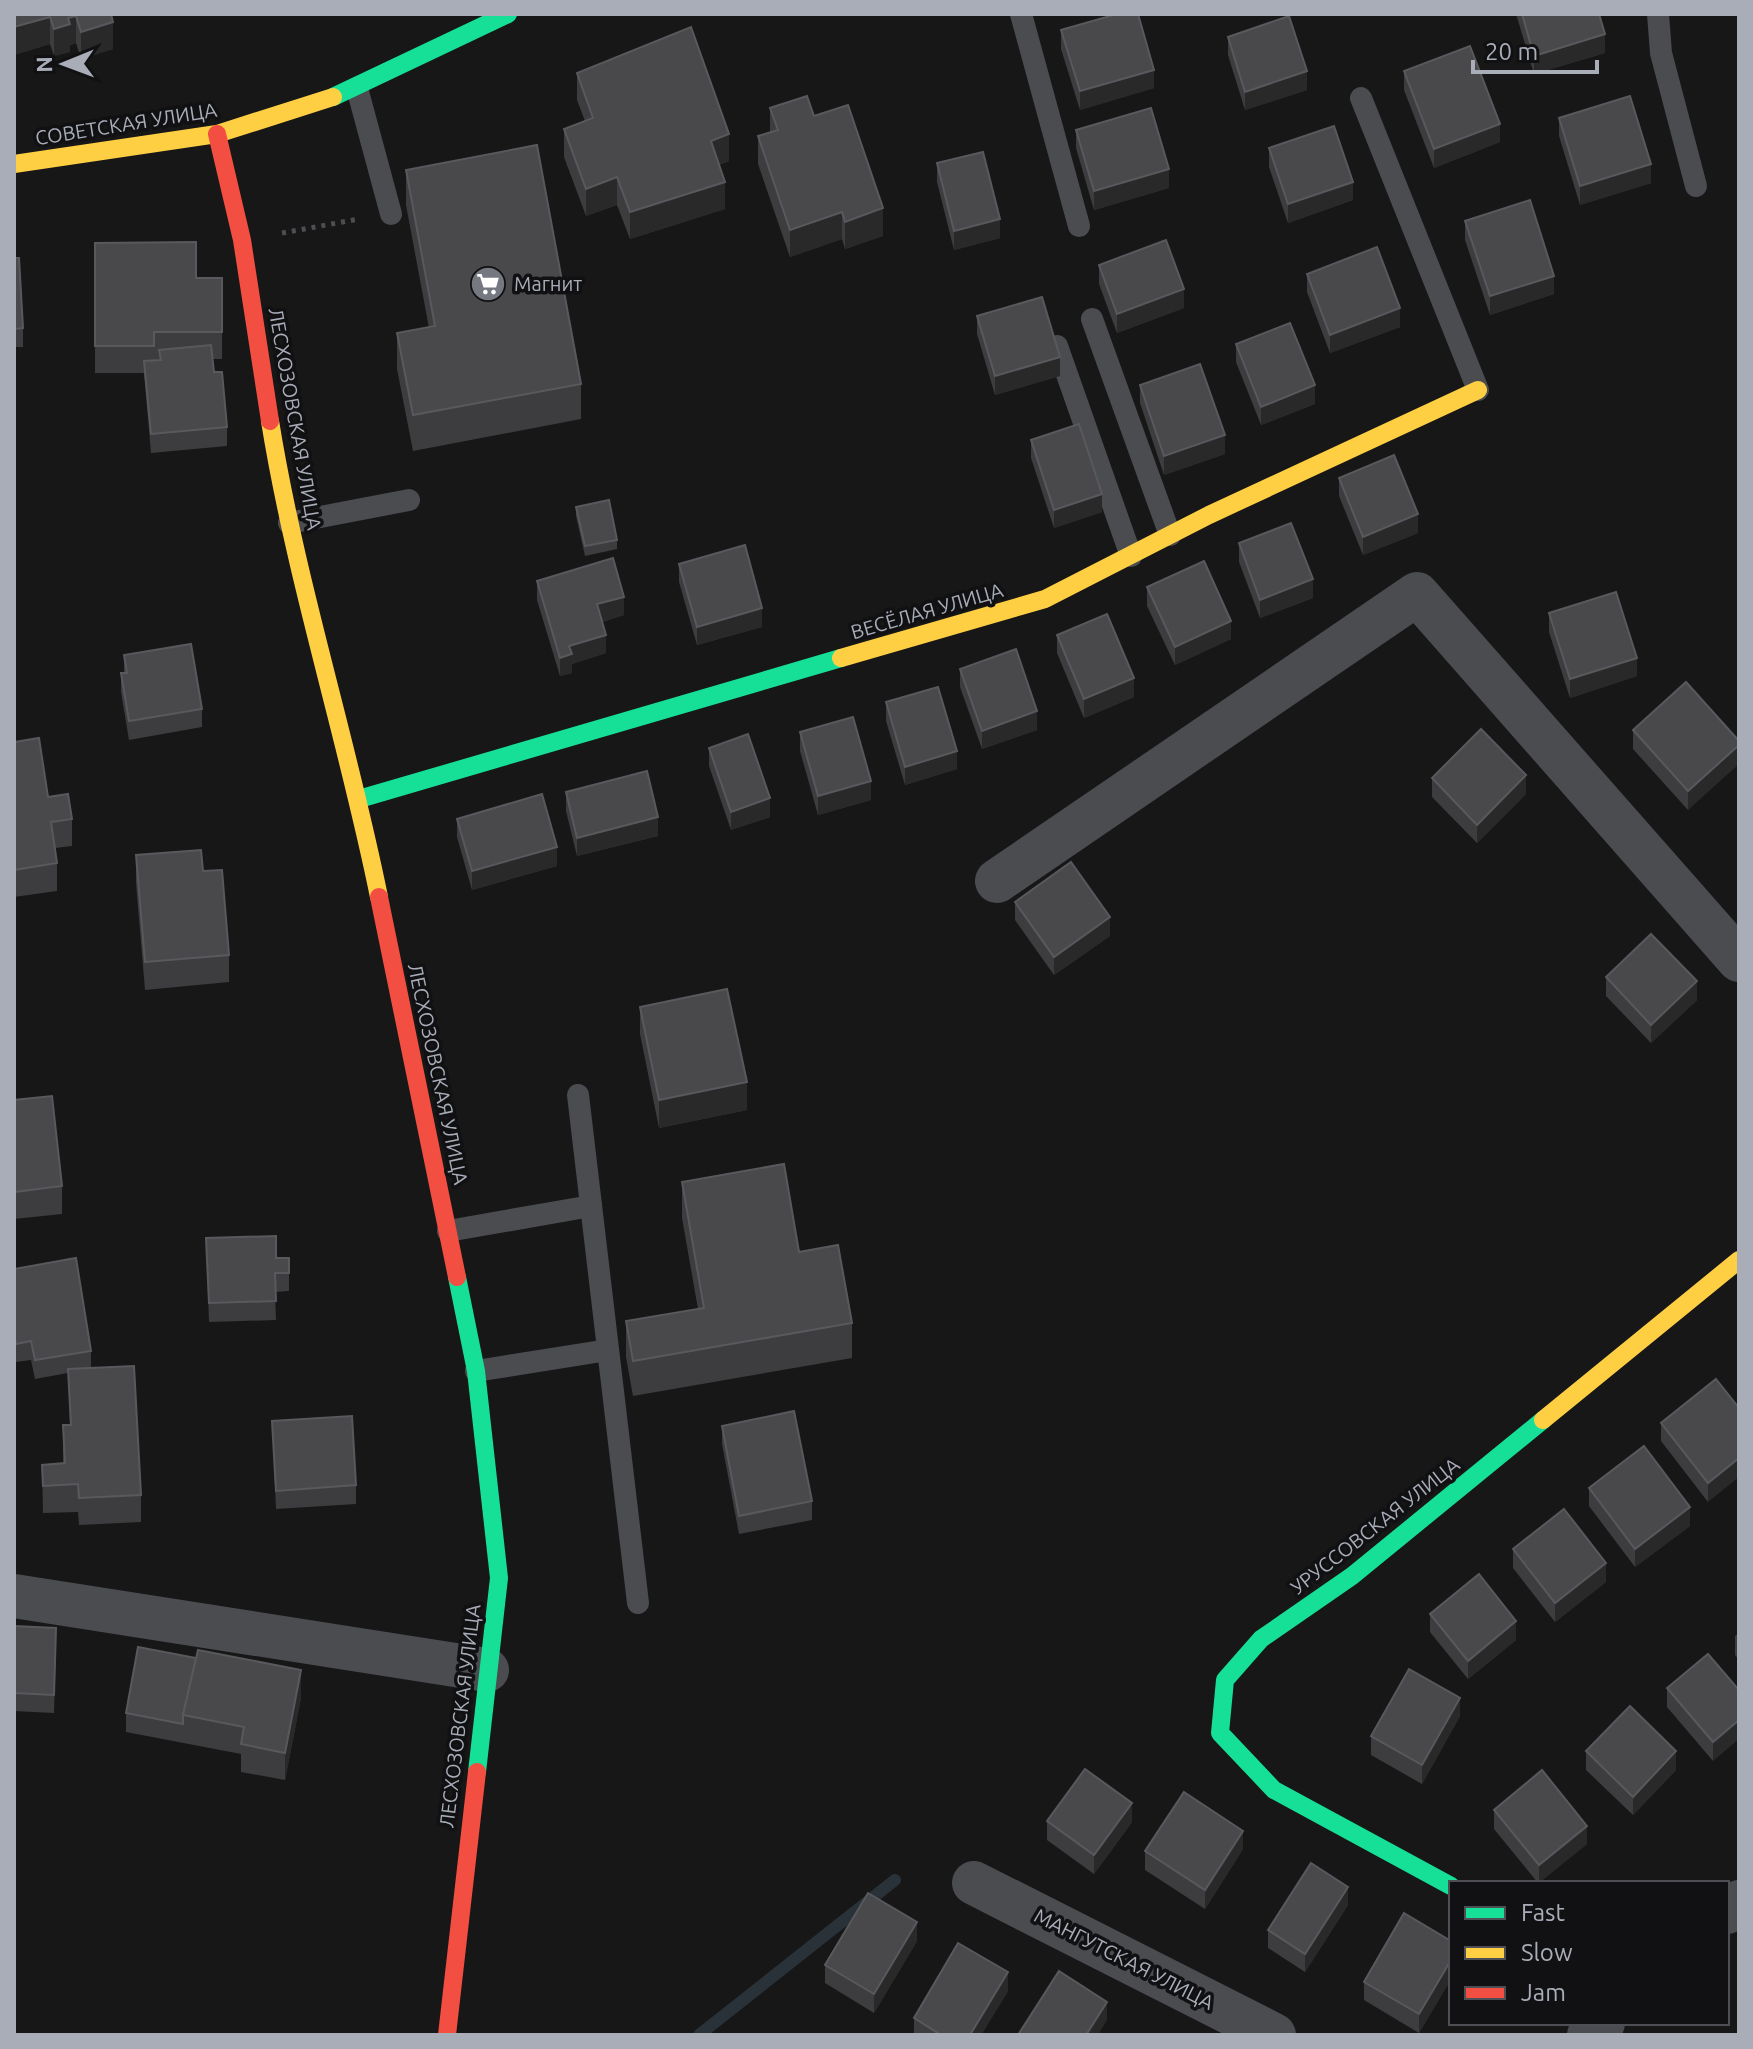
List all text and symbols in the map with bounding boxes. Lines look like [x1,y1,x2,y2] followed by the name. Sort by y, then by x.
[24,24,104,104] north arrow
[1473,24,1597,74] scale bar
[1485,38,1538,65] text: 20 m
[31,56,56,73] text: N
[33,98,218,149] street label: СОВЕТСКАЯ УЛИЦА
[469,265,507,303] supermarket icon: Магнит
[514,272,582,295] place label: Магнит
[265,306,326,532] street label: ЛЕСХОЗОВСКАЯ УЛИЦА
[848,578,1006,643] street label: ВЕСЁЛАЯ УЛИЦА
[404,961,473,1186] street label: ЛЕСХОЗОВСКАЯ УЛИЦА
[1286,1453,1464,1599] street label: УРУССОВСКАЯ УЛИЦА
[434,1603,485,1829] street label: ЛЕСХОЗОВСКАЯ УЛИЦА
[1449,1881,1729,2025] legend
[1521,1899,1565,1926] text: Fast
[1031,1903,1218,2014] street label: МАНГУТСКАЯ УЛИЦА
[1521,1939,1573,1966] text: Slow
[1521,1979,1566,2006] text: Jam

